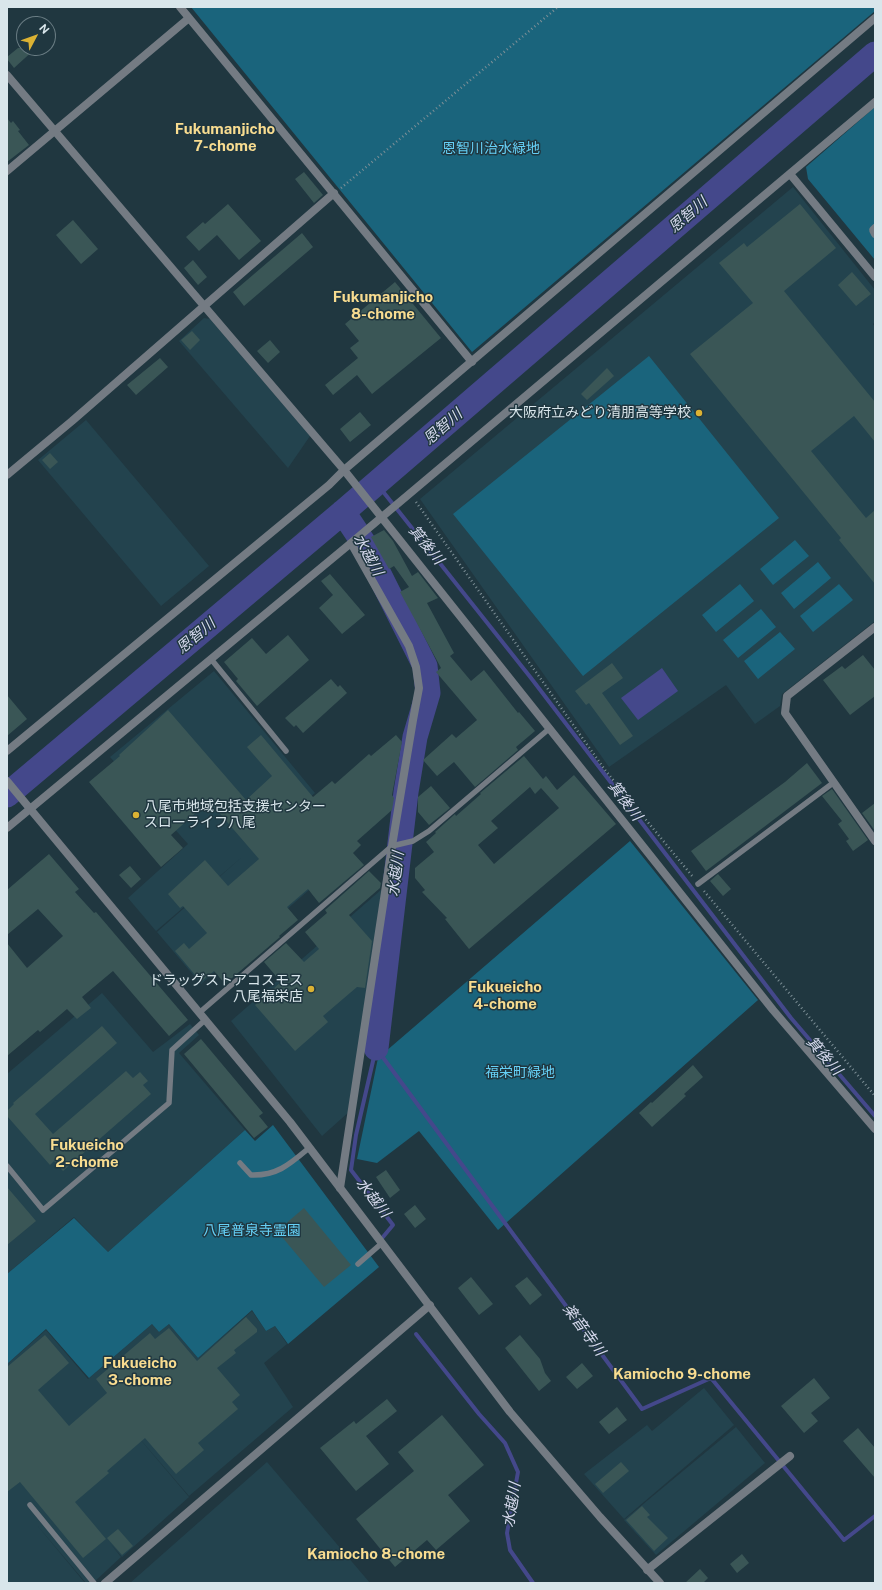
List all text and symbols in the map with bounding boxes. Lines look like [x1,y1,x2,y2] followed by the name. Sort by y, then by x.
[16,16,56,56] north arrow
[37,22,52,36] text: N
[175,120,275,155] district label: Fukumanjicho 7-chome
[442,141,540,157] park label: 恩智川治水緑地
[665,193,711,237] water label: 恩智川
[333,288,433,323] district label: Fukumanjicho 8-chome
[420,405,466,449] water label: 恩智川
[509,405,691,421] place label: 大阪府立みどり清朋高等学校
[694,408,704,418] marker: 大阪府立みどり清朋高等学校
[405,522,447,568] water label: 箕後川
[349,531,387,579] water label: 水越川
[173,615,219,657] water label: 恩智川
[604,778,646,824] water label: 箕後川
[144,799,326,832] place label: 八尾市地域包括支援センター スローライフ八尾
[131,810,141,820] marker: 八尾市地域包括支援センター スローライフ八尾
[384,851,408,897] water label: 水越川
[149,973,303,1006] place label: ドラッグストアコスモス 八尾福栄店
[468,978,542,1013] district label: Fukueicho 4-chome
[306,984,316,994] marker: ドラッグストアコスモス 八尾福栄店
[802,1033,846,1079] water label: 箕後川
[485,1065,555,1081] park label: 福栄町緑地
[50,1136,124,1171] district label: Fukueicho 2-chome
[352,1175,394,1221] water label: 水越川
[203,1223,301,1239] park label: 八尾普泉寺霊園
[559,1300,609,1360] water label: 楽音寺川
[103,1354,177,1389] district label: Fukueicho 3-chome
[613,1365,751,1383] district label: Kamiocho 9-chome
[500,1481,524,1529] water label: 水越川
[307,1545,445,1563] district label: Kamiocho 8-chome

